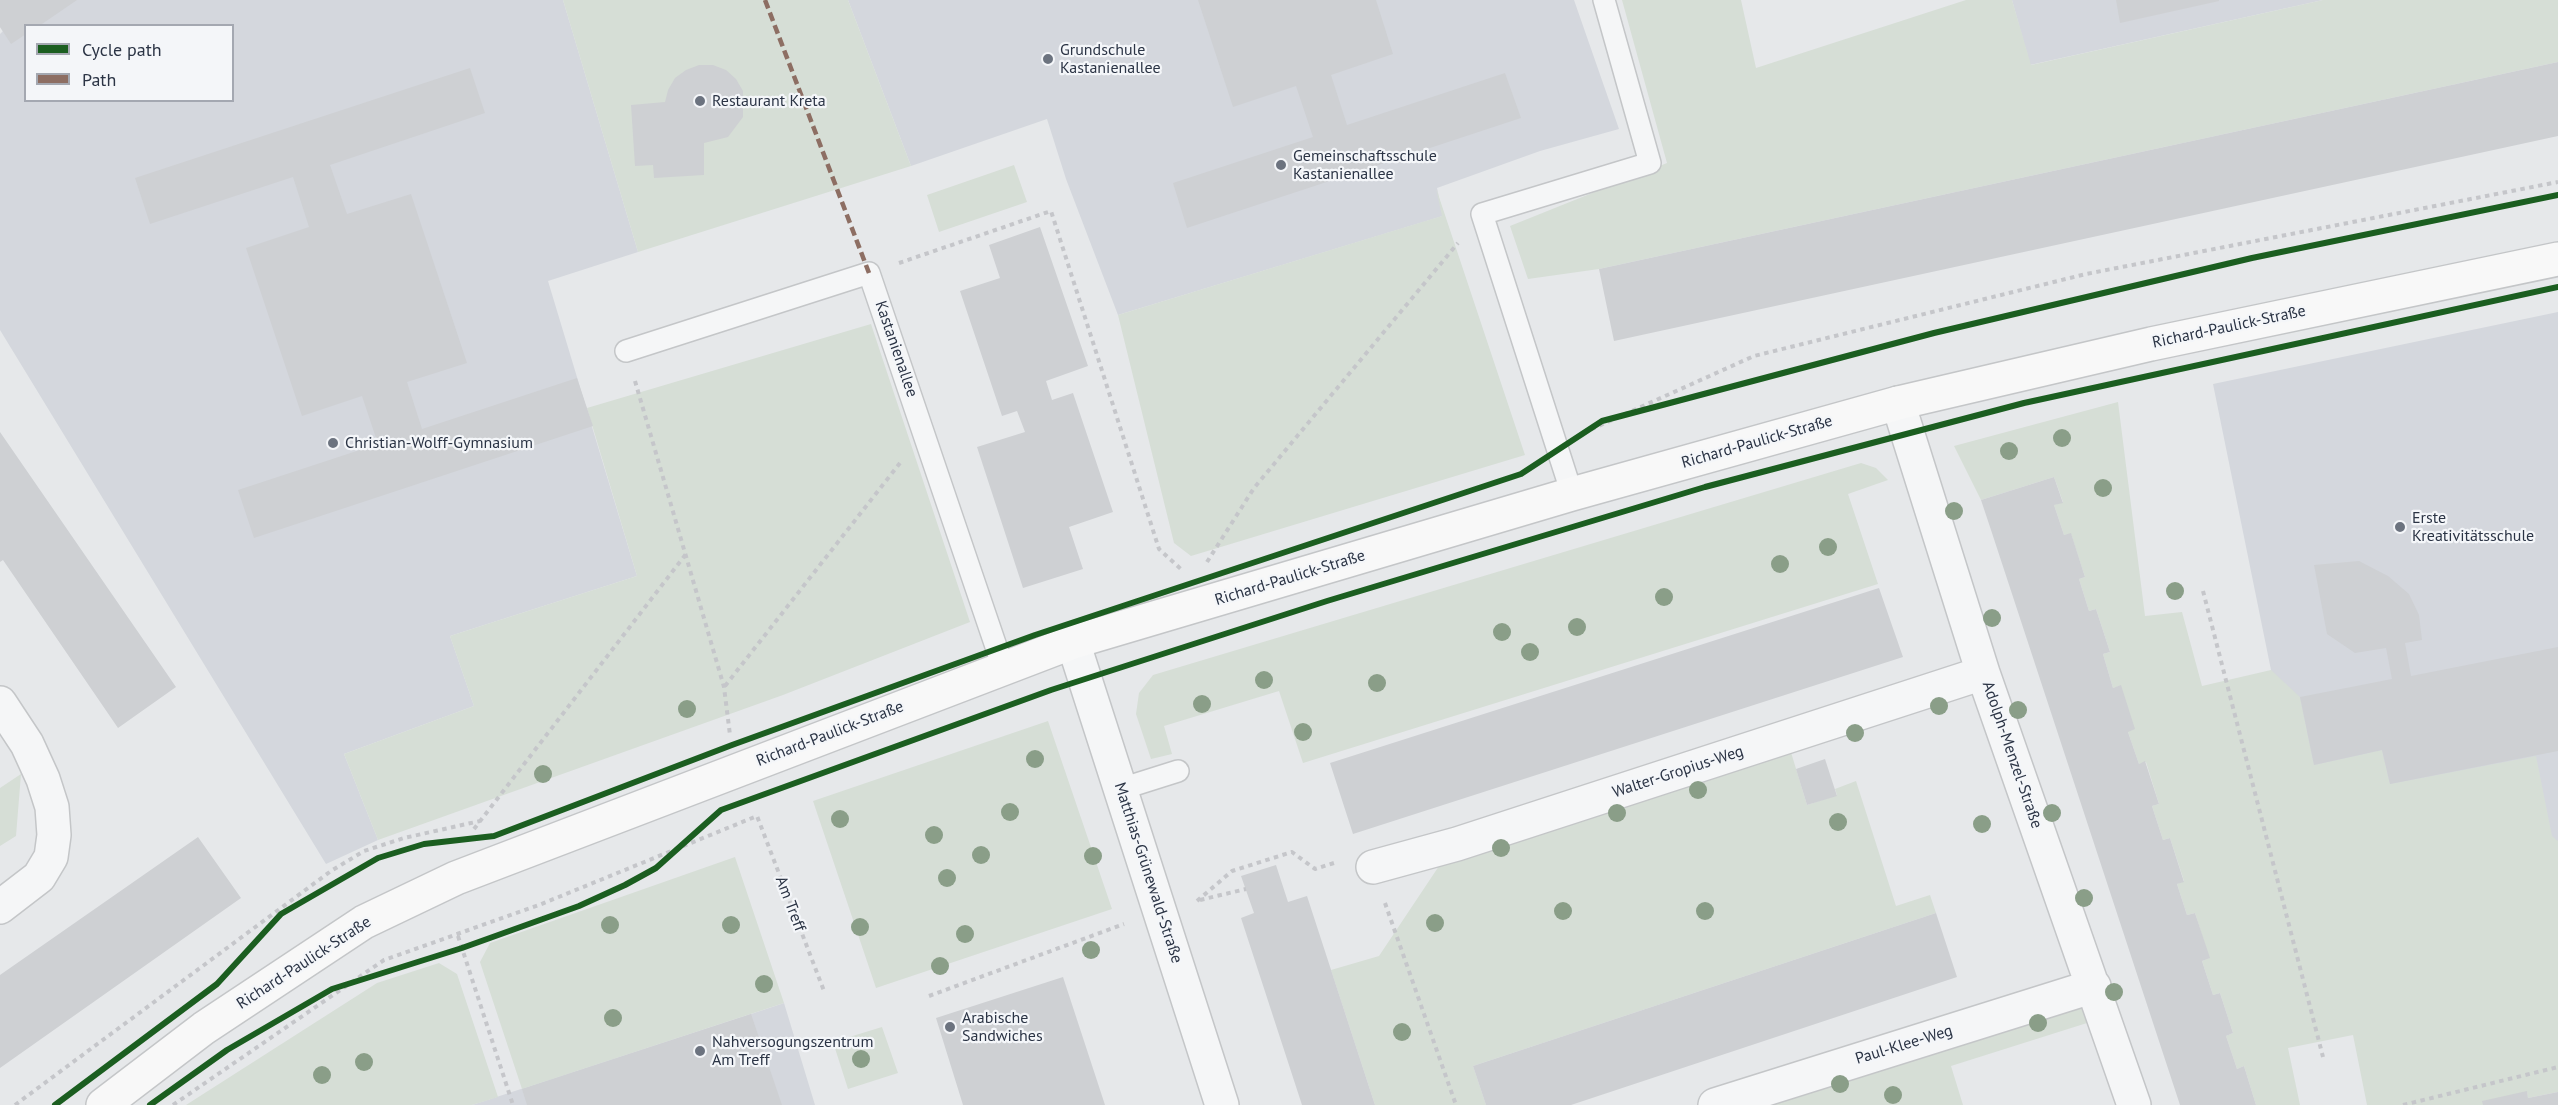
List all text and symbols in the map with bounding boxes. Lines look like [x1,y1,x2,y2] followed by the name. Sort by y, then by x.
[24,24,234,102] legend
[82,38,162,61] text: Cycle path
[1060,40,1161,78] place label: Grundschule Kastanienallee
[1041,52,1055,66] marker: Grundschule Kastanienallee
[82,68,116,91] text: Path
[712,91,826,111] place label: Restaurant Kreta
[693,94,707,108] marker: Restaurant Kreta
[1293,146,1437,184] place label: Gemeinschaftsschule Kastanienallee
[1274,158,1288,172] marker: Gemeinschaftsschule Kastanienallee
[871,298,921,400] street label: Kastanienallee
[2151,301,2307,353] street label: Richard-Paulick-Straße
[1679,411,1835,473] street label: Richard-Paulick-Straße
[345,433,533,453] place label: Christian-Wolff-Gymnasium
[326,436,340,450] marker: Christian-Wolff-Gymnasium
[2412,508,2534,546] place label: Erste Kreativitätsschule
[2393,520,2407,534] marker: Erste Kreativitätsschule
[1212,546,1368,610] street label: Richard-Paulick-Straße
[1978,679,2046,831] street label: Adolph-Menzel-Straße
[754,697,906,771] street label: Richard-Paulick-Straße
[1610,742,1746,802] street label: Walter-Gropius-Weg
[1110,780,1186,966] street label: Matthias-Grünewald-Straße
[771,874,809,934] street label: Am Treff
[233,912,375,1014] street label: Richard-Paulick-Straße
[962,1008,1043,1046] place label: Arabische Sandwiches
[943,1020,957,1034] marker: Arabische Sandwiches
[1853,1021,1955,1069] street label: Paul-Klee-Weg
[712,1032,873,1070] place label: Nahversogungszentrum Am Treff
[693,1044,707,1058] marker: Nahversogungszentrum Am Treff

